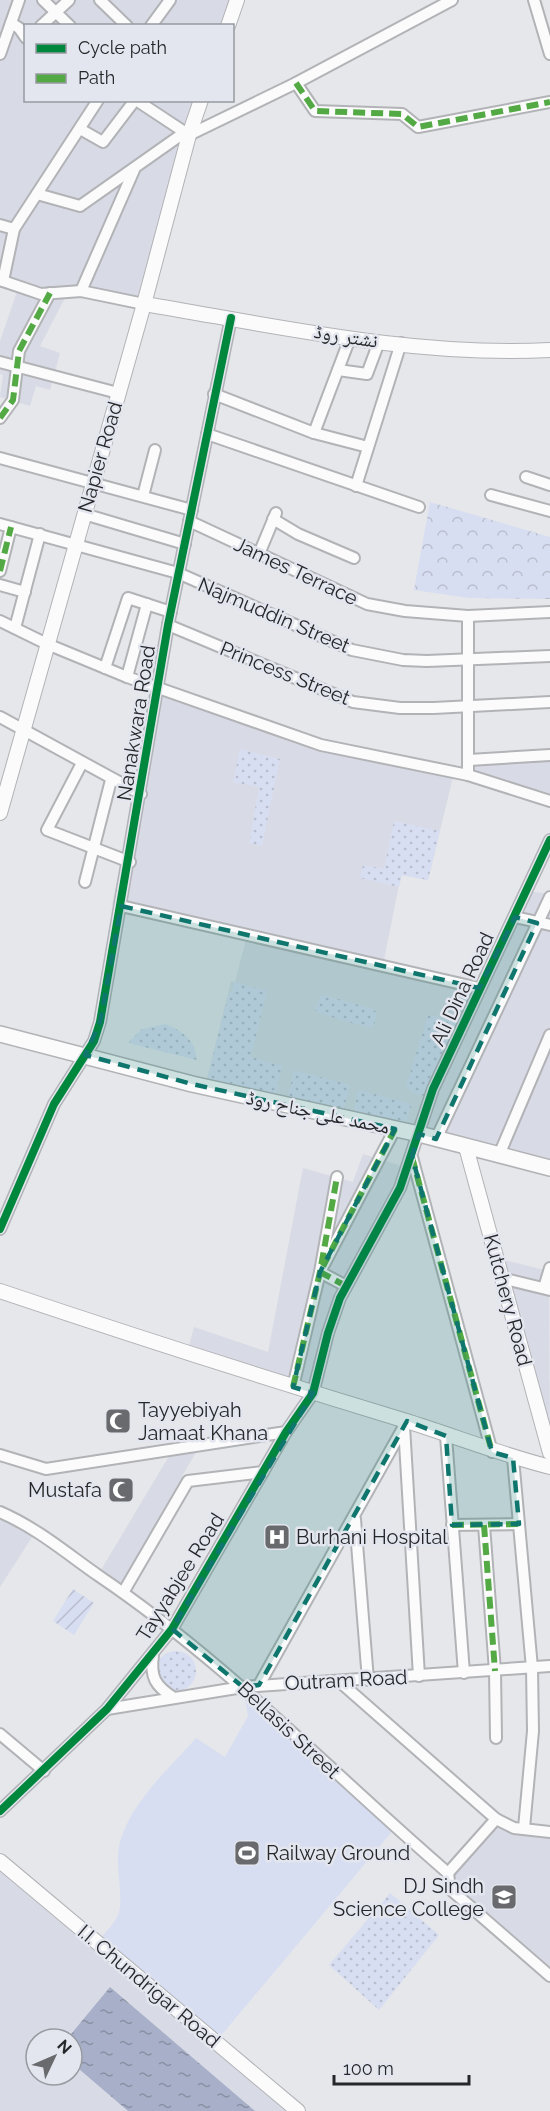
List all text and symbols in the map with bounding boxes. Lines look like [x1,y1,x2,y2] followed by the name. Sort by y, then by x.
[24,24,234,102] legend
[78,37,167,58] text: Cycle path
[78,67,115,88] text: Path
[312,319,380,353] street label: نشتر روڈ
[73,399,127,515] street label: Napier Road
[230,532,362,610] street label: James Terrace
[195,572,354,658] street label: Najmuddin Street
[217,636,354,710] street label: Princess Street
[112,643,160,803] street label: Nanakwara Road
[425,928,499,1050] street label: Ali Dina Road
[244,1085,392,1140] street label: محمد علی جناح روڈ
[479,1231,537,1369] street label: Kutchery Road
[138,1398,268,1445] place label: Tayyebiyah Jamaat Khana
[103,1406,133,1436] mosque icon: Tayyebiyah Jamaat Khana
[106,1475,136,1505] mosque icon: Mustafa
[28,1478,102,1502] place label: Mustafa
[131,1509,229,1645] street label: Tayyabjee Road
[262,1522,292,1552] hospital icon: Burhani Hospital
[296,1525,448,1549] place label: Burhani Hospital
[284,1665,408,1695] street label: Outram Road
[233,1677,345,1784] street label: Bellasis Street
[232,1838,262,1868] sports icon: Railway Ground
[266,1841,410,1865] place label: Railway Ground
[333,1874,484,1921] place label: DJ Sindh Science College
[489,1882,519,1912] school or university icon: DJ Sindh Science College
[73,1920,225,2052] street label: I.I. Chundrigar Road
[24,2027,84,2087] north arrow
[53,2036,76,2058] text: N
[334,2048,469,2086] scale bar
[343,2058,394,2079] text: 100 m

